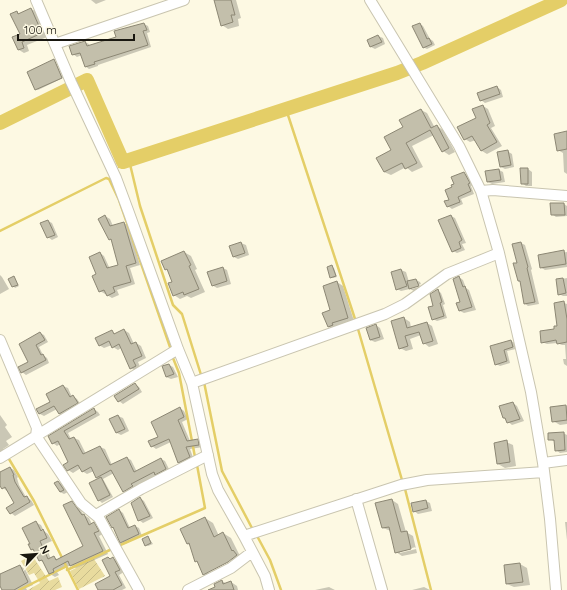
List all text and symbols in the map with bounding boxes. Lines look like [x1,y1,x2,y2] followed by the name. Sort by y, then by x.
[18,16,134,42] scale bar
[24,22,57,37] text: 100 m
[16,534,56,574] north arrow
[37,543,53,556] text: N

